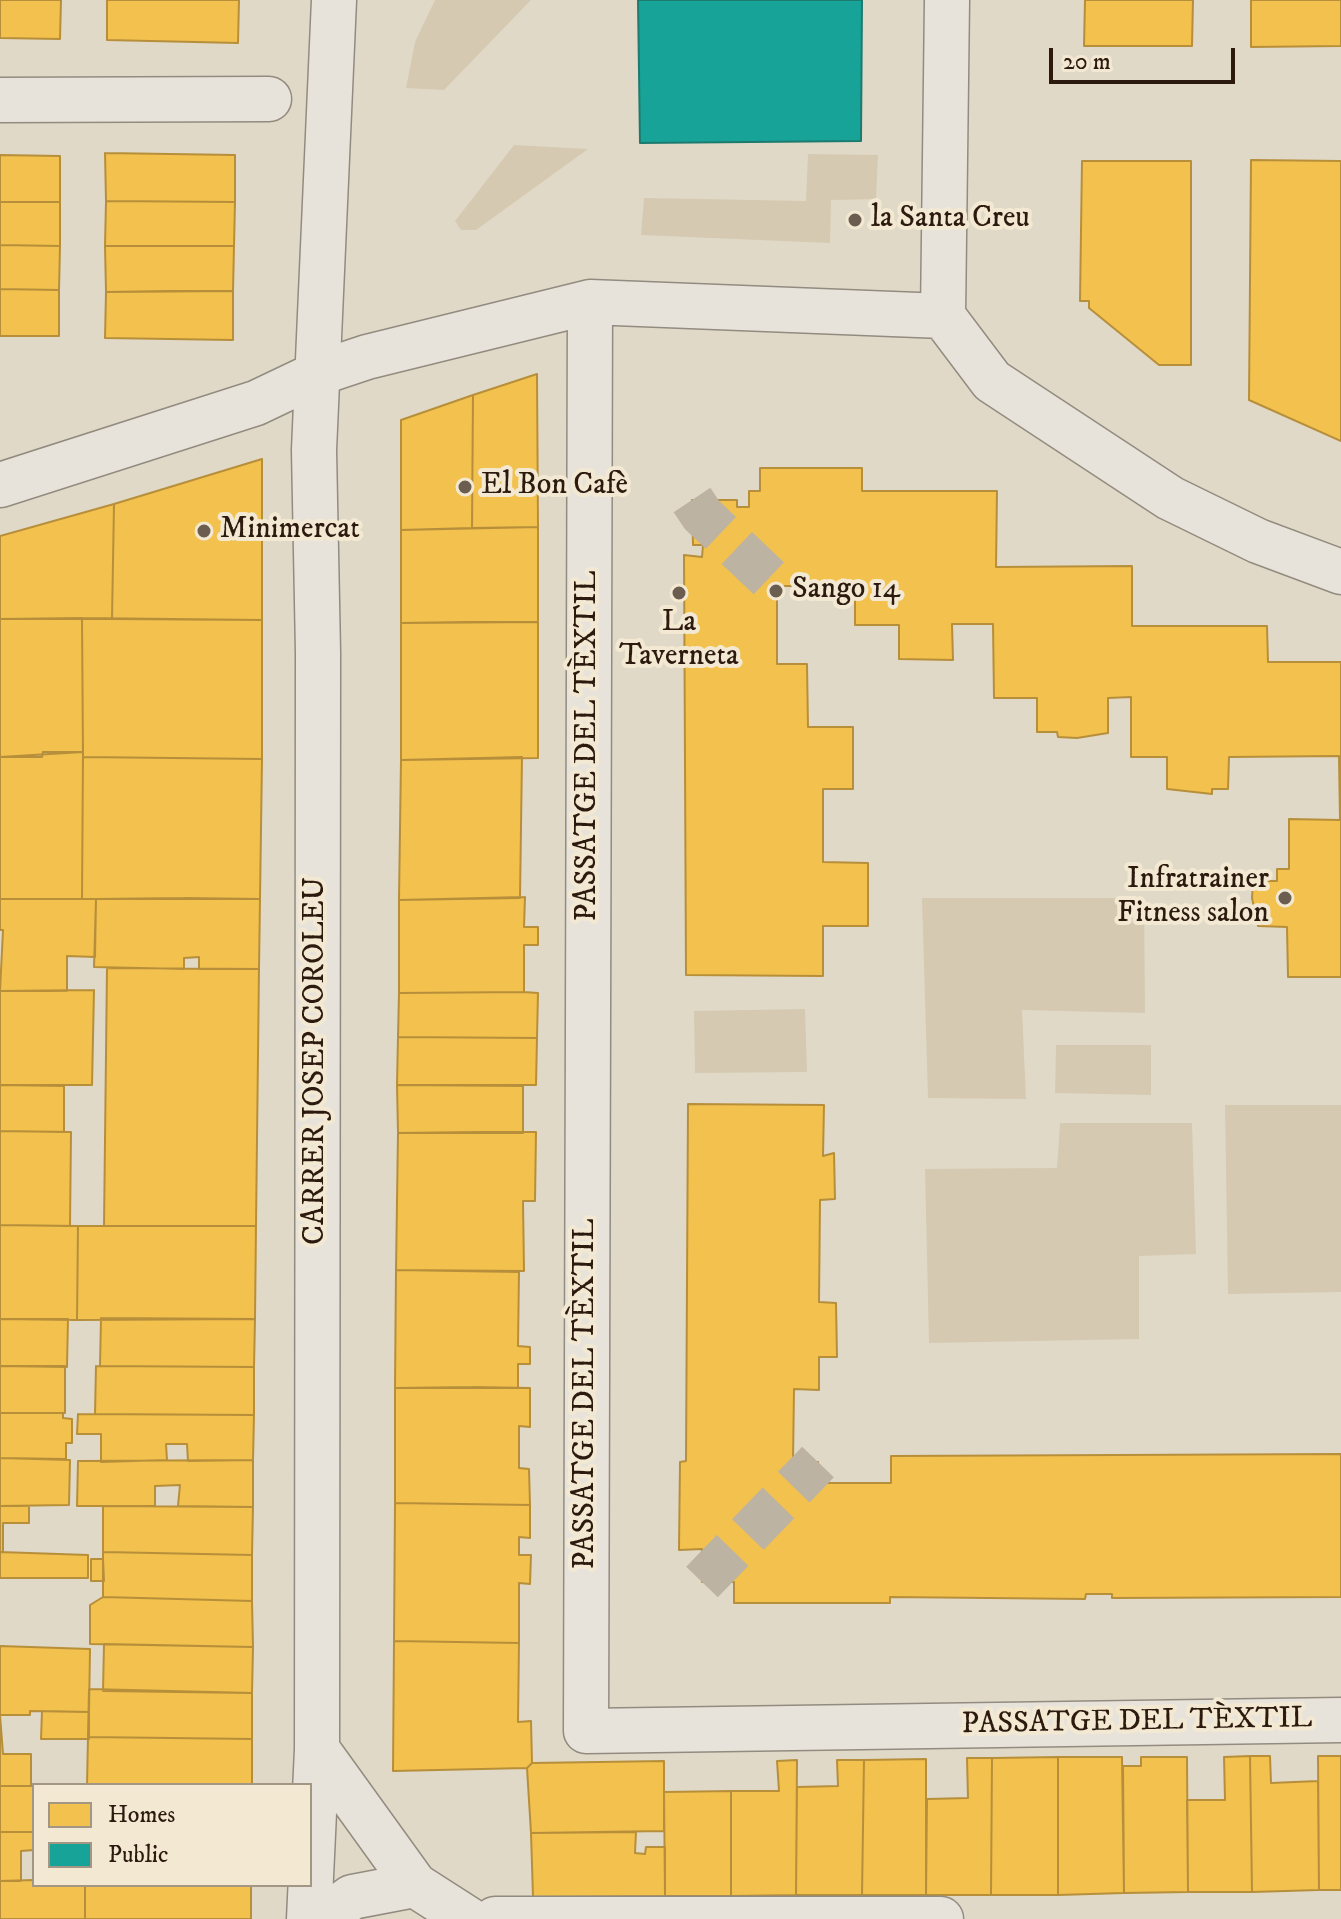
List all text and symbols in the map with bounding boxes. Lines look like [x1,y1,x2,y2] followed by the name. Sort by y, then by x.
[1053,32,1239,82] scale bar
[1063,47,1111,77] text: 20 m
[871,202,1030,238] place label: la Santa Creu
[846,211,864,229] marker: la Santa Creu
[481,469,628,505] place label: El Bon Cafè
[456,478,474,496] marker: El Bon Cafè
[220,513,360,549] place label: Minimercat
[195,522,213,540] marker: Minimercat
[571,571,607,921] street label: PASSATGE DEL TÈXTIL
[792,573,900,609] place label: Sango 14
[767,582,785,600] marker: Sango 14
[670,584,688,602] marker: La Taverneta
[619,606,739,676] place label: La Taverneta
[1117,863,1269,934] place label: Infratrainer Fitness salon
[299,877,335,1245] street label: CARRER JOSEP COROLEU
[1276,889,1294,907] marker: Infratrainer Fitness salon
[569,1219,605,1569] street label: PASSATGE DEL TÈXTIL
[961,1702,1313,1744] street label: PASSATGE DEL TÈXTIL
[32,1783,312,1887] legend
[108,1800,175,1830] text: Homes
[108,1840,168,1870] text: Public

